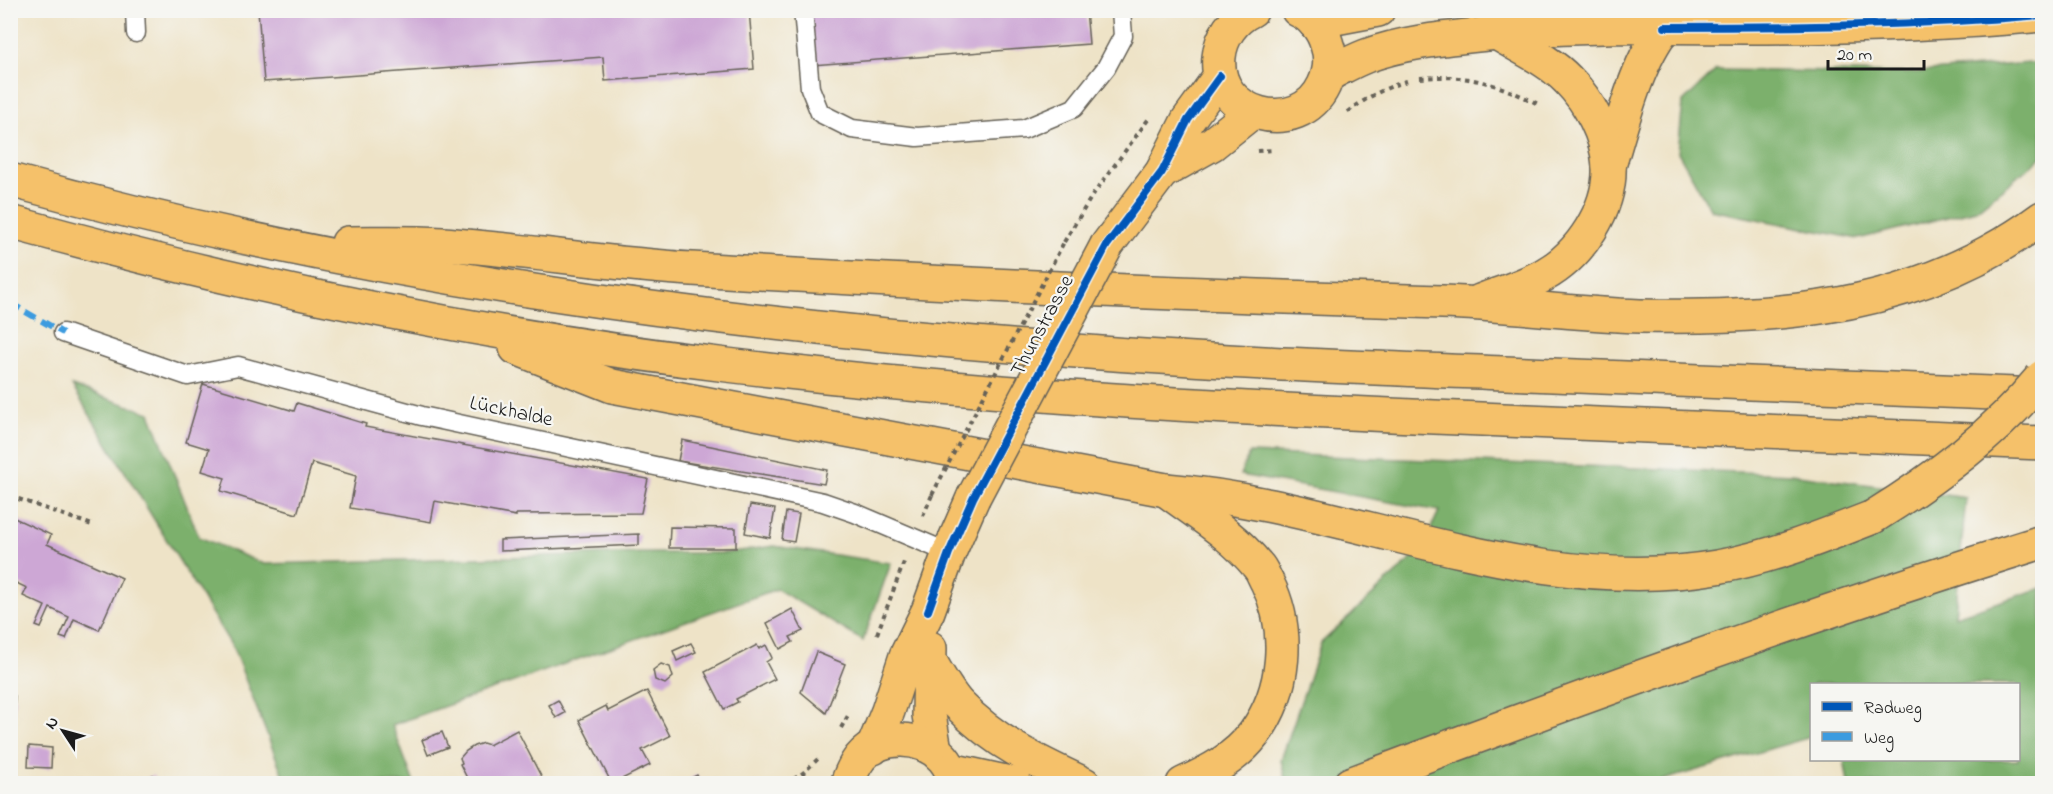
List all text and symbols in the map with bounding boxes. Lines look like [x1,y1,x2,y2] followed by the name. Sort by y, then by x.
[1828,33,1924,71] scale bar
[1837,43,1872,69] text: 20 m
[1004,270,1083,382] street label: Thunstrasse
[467,389,556,436] street label: Lückhalde
[1810,683,2020,761] legend
[1864,696,1922,723] text: Radweg
[33,701,93,761] north arrow
[40,712,65,735] text: N
[1864,726,1894,753] text: Weg

